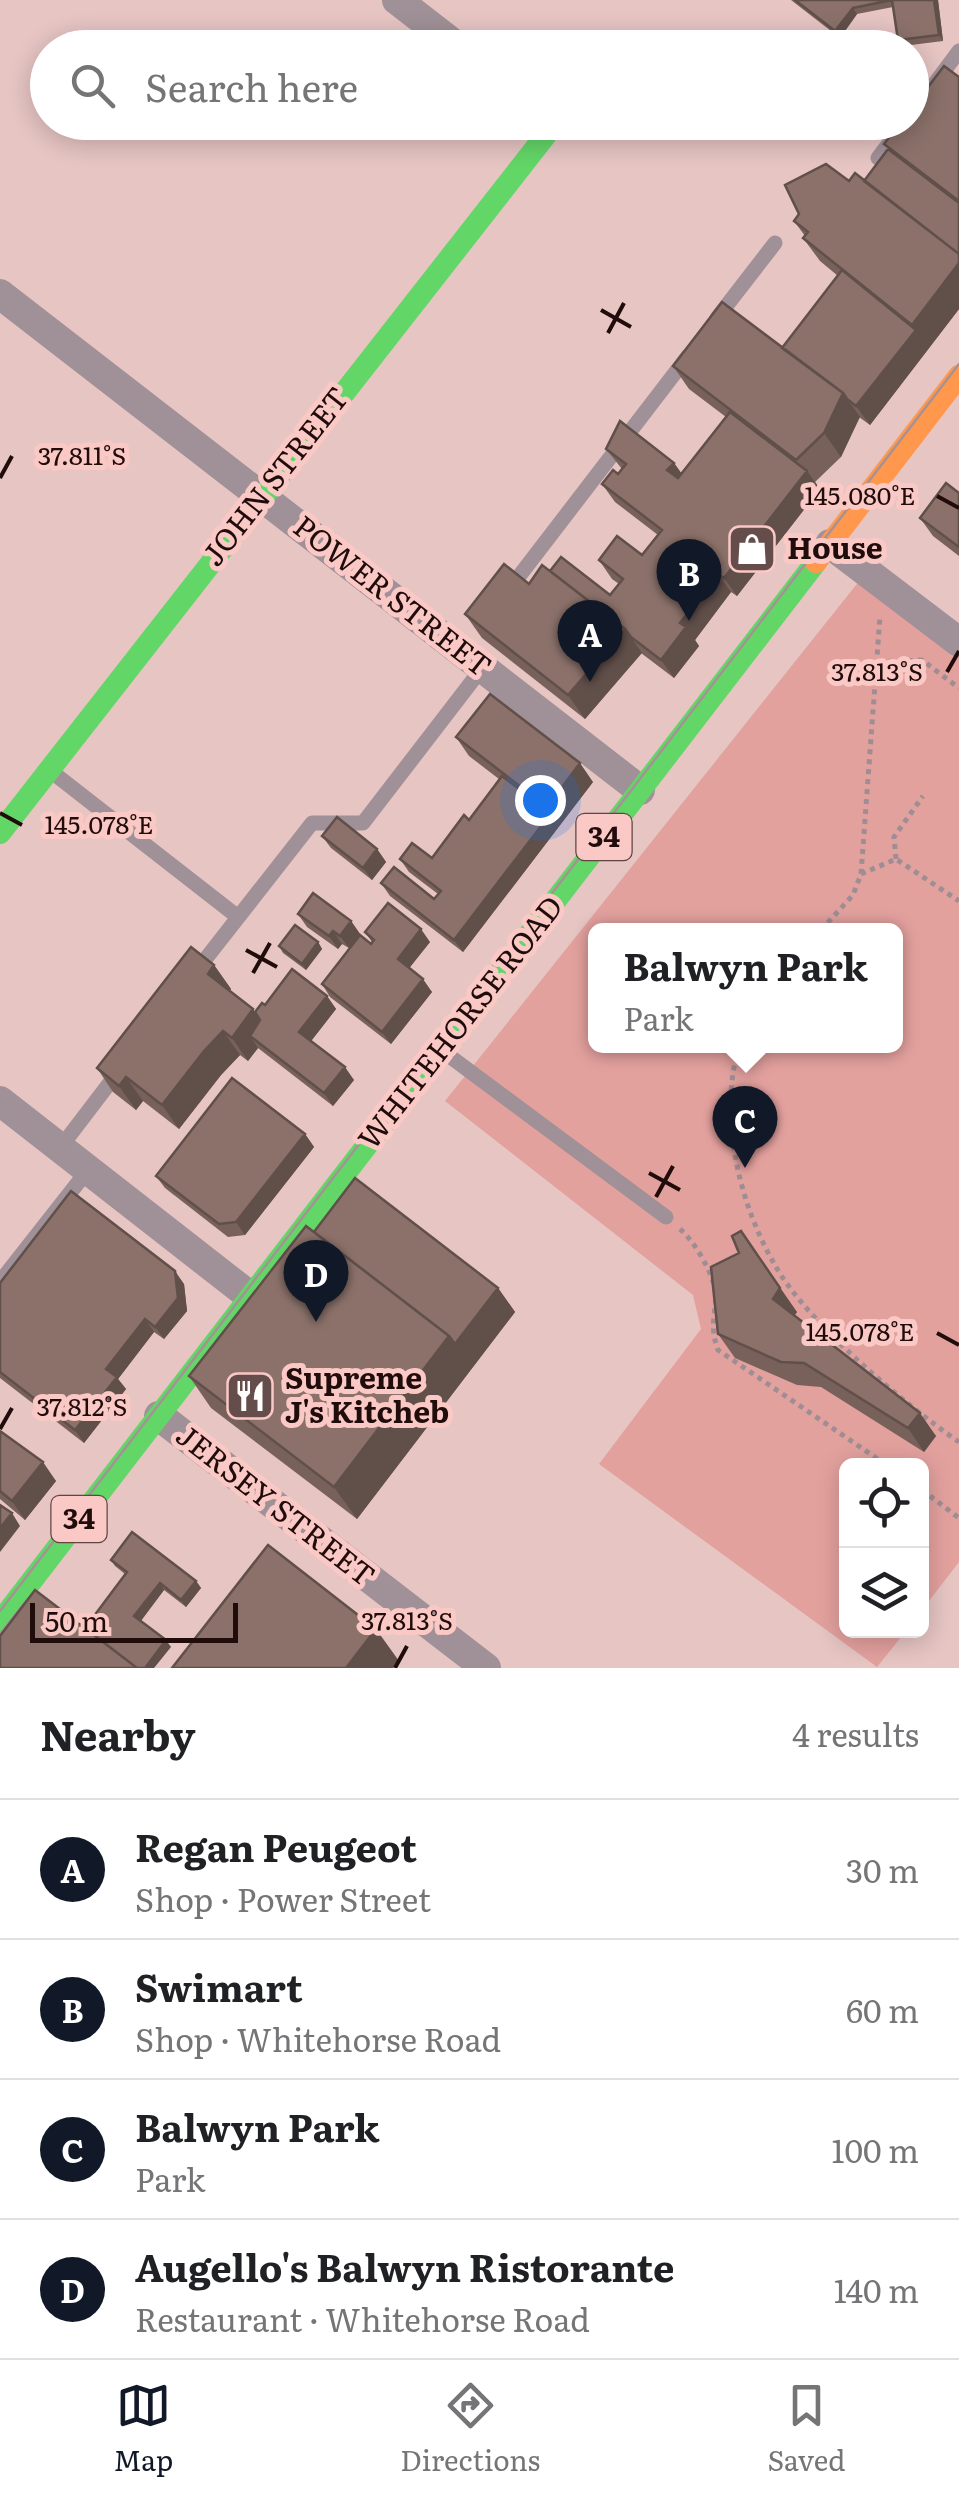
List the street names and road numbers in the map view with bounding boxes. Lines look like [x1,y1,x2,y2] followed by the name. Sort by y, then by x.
[190,376,358,574] street label: JOHN STREET
[286,503,502,686] street label: POWER STREET
[576,814,632,860] road number: 34
[346,885,572,1157] street label: WHITEHORSE ROAD
[168,1412,386,1595] street label: JERSEY STREET
[52,1496,106,1542] road number: 34

